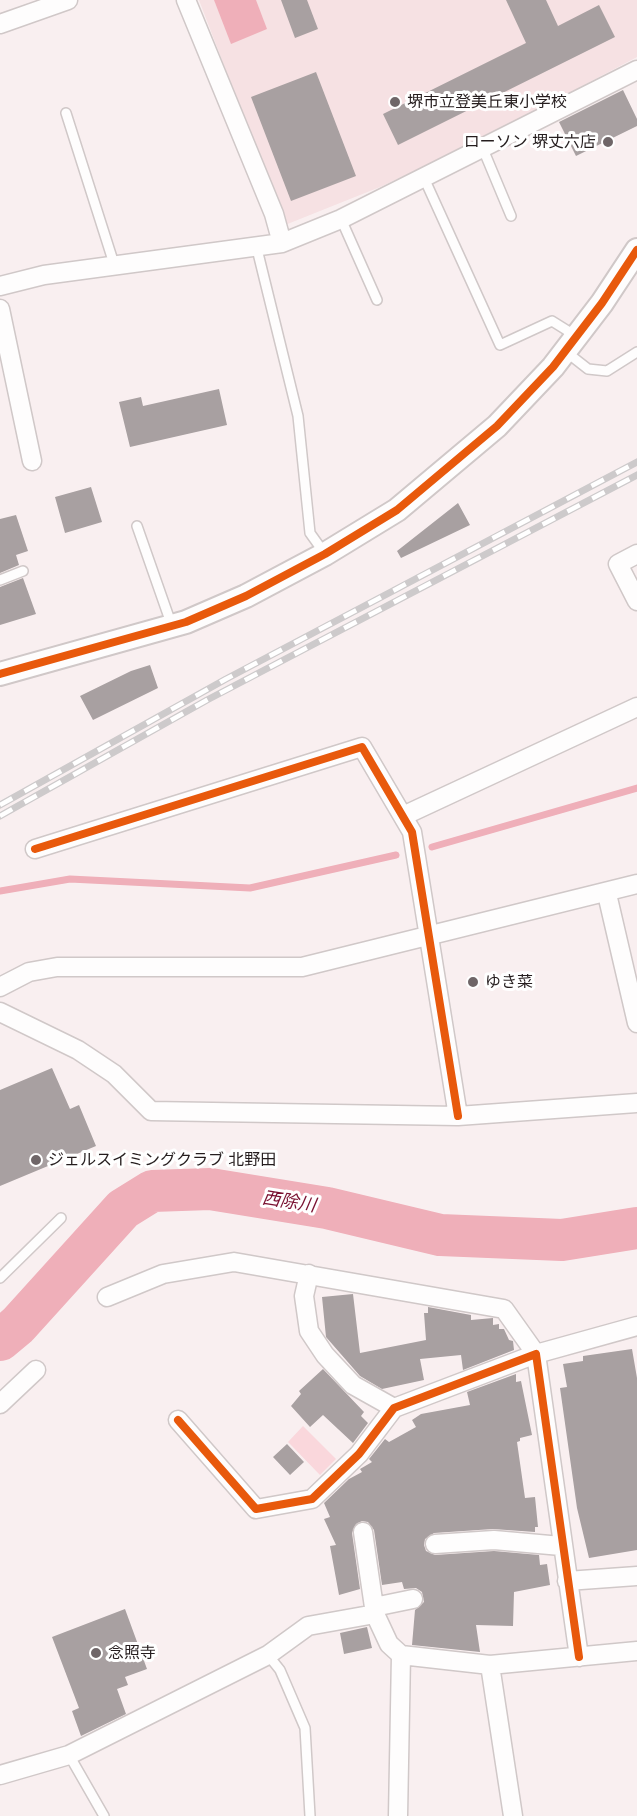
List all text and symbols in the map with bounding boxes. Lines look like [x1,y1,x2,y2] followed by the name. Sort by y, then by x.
[407,92,567,112] place label: 堺市立登美丘東小学校
[388,95,402,109] marker: 堺市立登美丘東小学校
[464,132,596,152] place label: ローソン 堺丈六店
[601,135,615,149] marker: ローソン 堺丈六店
[485,972,533,992] place label: ゆき菜
[466,975,480,989] marker: ゆき菜
[48,1150,276,1170] place label: ジェルスイミングクラブ 北野田
[29,1153,43,1167] marker: ジェルスイミングクラブ 北野田
[261,1187,317,1217] water label: 西除川
[108,1643,156,1663] place label: 念照寺
[89,1646,103,1660] marker: 念照寺

